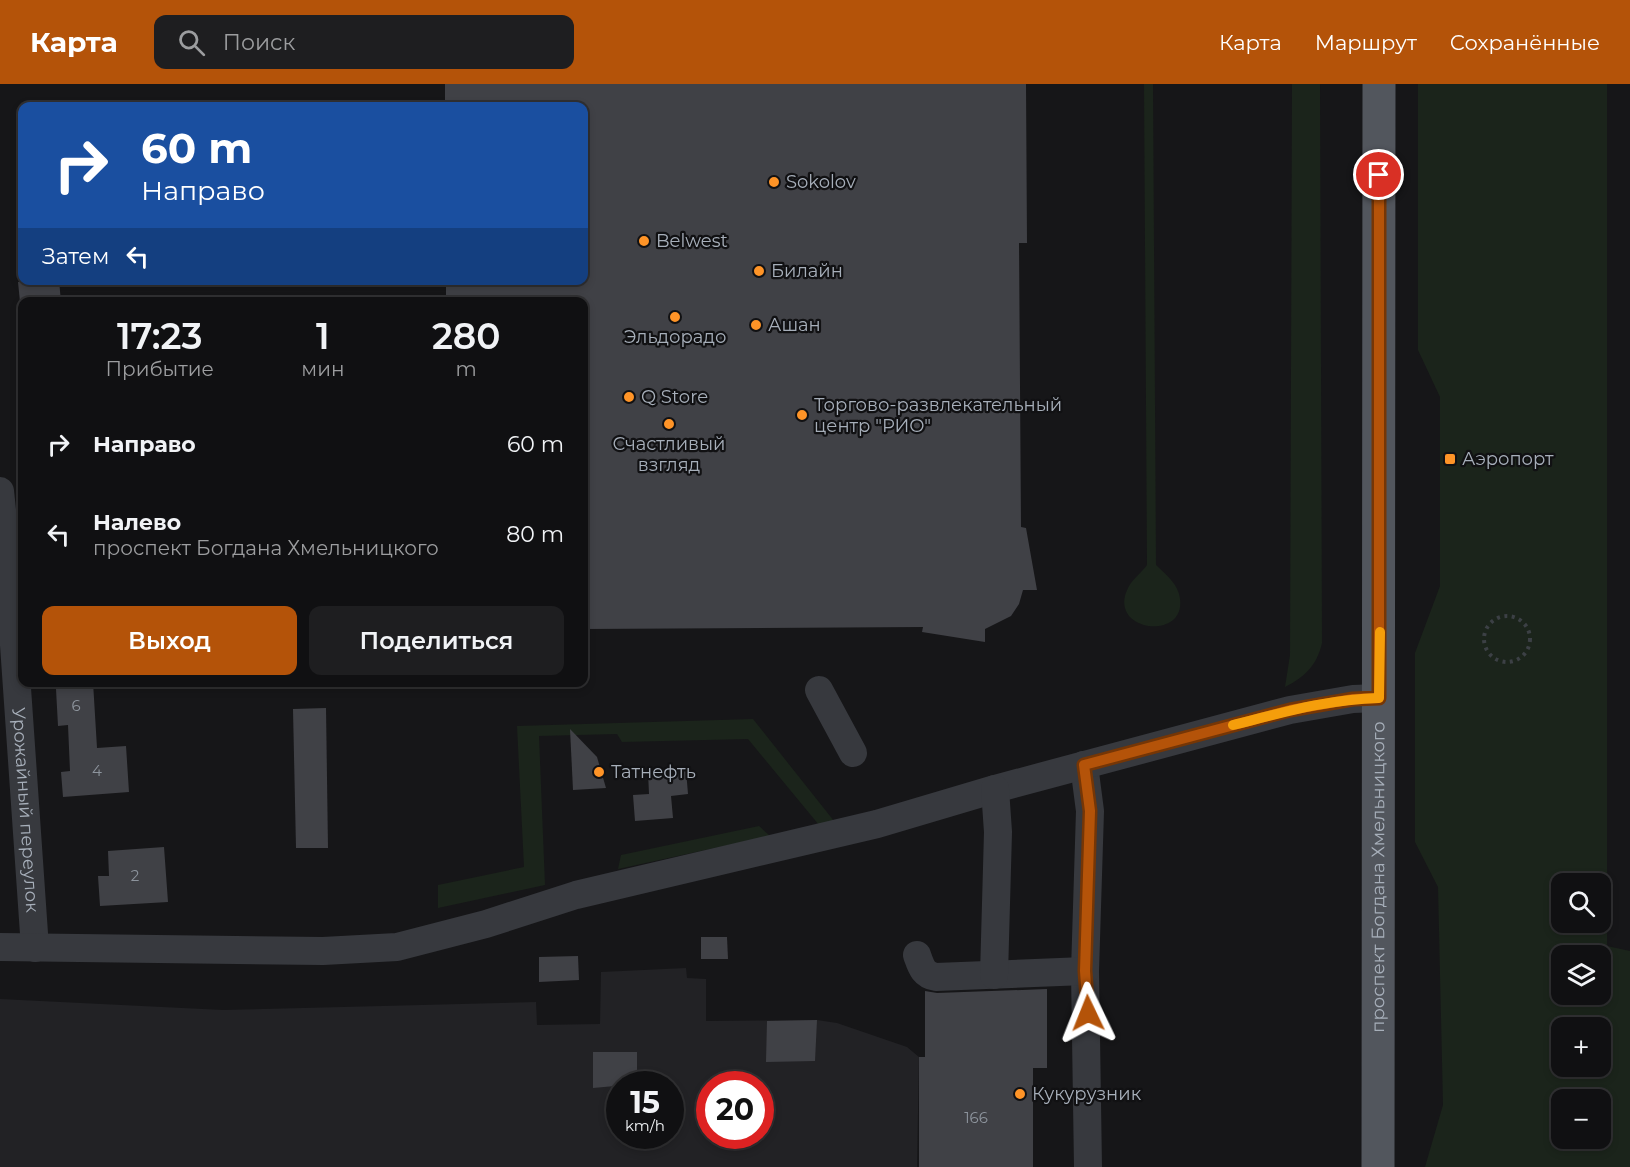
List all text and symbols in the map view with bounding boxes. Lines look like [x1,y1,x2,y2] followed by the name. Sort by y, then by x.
[154,15,574,69] search box
[30,25,118,59] text: Карта
[175,26,208,59] icon: search
[223,29,295,56] text: Поиск
[1219,30,1282,55] text: Карта
[1315,30,1417,55] text: Маршрут
[1450,30,1600,55] text: Сохранённые
[141,122,252,174] text: 60 m
[42,126,120,204] icon: right
[1353,149,1404,200] pin
[1362,158,1395,191] icon: arrive
[786,171,856,193] place label: Sokolov
[141,174,265,207] text: Направо
[767,175,781,189] marker: Sokolov
[656,230,728,252] place label: Belwest
[637,234,651,248] marker: Belwest
[121,240,154,273] icon: left
[42,243,109,270] text: Затем
[771,260,843,282] place label: Билайн
[752,264,766,278] marker: Билайн
[668,310,682,324] marker: Эльдорадо
[117,314,202,358] text: 17:23
[316,314,330,358] text: 1
[432,314,501,358] text: 280
[768,314,821,336] place label: Ашан
[749,318,763,332] marker: Ашан
[624,326,726,348] place label: Эльдорадо
[105,357,214,381] text: Прибытие
[301,357,344,381] text: мин
[456,357,477,381] text: m
[641,386,708,408] place label: Q Store
[622,390,636,404] marker: Q Store
[814,394,1062,437] place label: Торгово-развлекательный центр "РИО"
[795,408,809,422] marker: Торгово-развлекательный центр "РИО"
[662,417,676,431] marker: Счастливый взгляд
[42,428,75,461] icon: right
[93,431,196,458] text: Направо
[507,431,564,458] text: 60 m
[613,433,725,476] place label: Счастливый взгляд
[1462,448,1554,470] place label: Аэропорт
[1443,452,1457,466] marker: Аэропорт
[93,509,181,536] text: Налево
[42,518,75,551] icon: left
[506,521,564,548] text: 80 m
[93,536,439,560] text: проспект Богдана Хмельницкого
[42,606,297,675] button: Выход
[309,606,564,675] button: Поделиться
[71,696,81,715] house number: 6
[7,707,44,914] street label: Урожайный переулок
[1367,721,1389,1033] street label: проспект Богдана Хмельницкого
[92,761,102,780] house number: 4
[611,761,696,783] place label: Татнефть
[592,765,606,779] marker: Татнефть
[131,866,139,885] house number: 2
[1551,873,1611,1149] map controls
[1551,873,1611,933] button: search
[1551,945,1611,1005] button: layers
[1056,981,1120,1045] position arrow
[1551,1017,1611,1077] button: +
[696,1071,774,1149] speed limit sign: 20
[1032,1083,1142,1105] place label: Кукурузник
[630,1084,660,1121] text: 15
[1013,1087,1027,1101] marker: Кукурузник
[1551,1089,1611,1149] button: −
[964,1108,988,1127] house number: 166
[625,1116,665,1135] text: km/h

